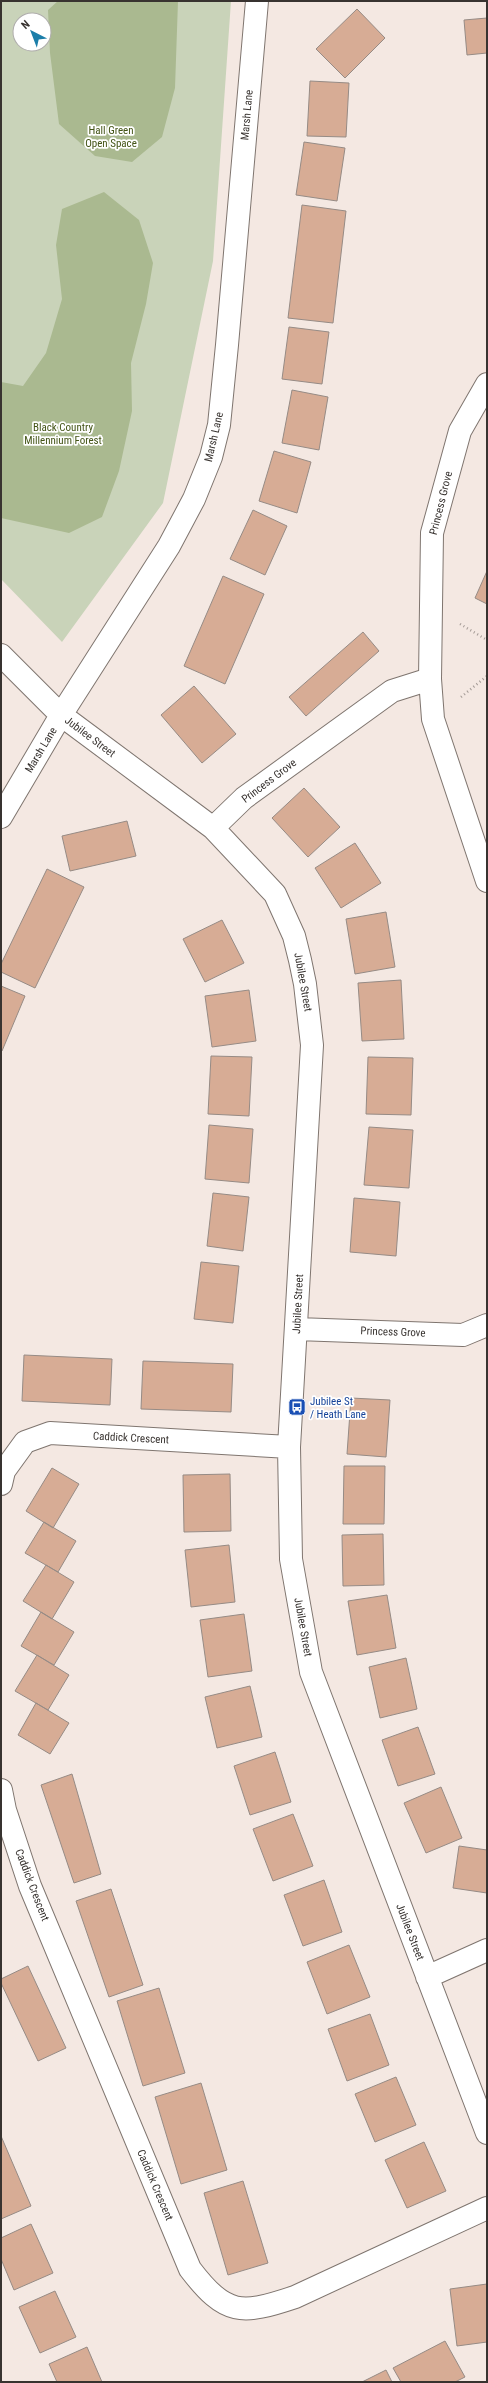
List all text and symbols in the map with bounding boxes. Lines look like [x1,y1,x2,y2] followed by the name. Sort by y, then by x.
[12,12,52,52] north arrow
[19,18,33,32] text: N
[238,89,256,141] street label: Marsh Lane
[85,124,137,150] park label: Hall Green Open Space
[202,411,226,463] street label: Marsh Lane
[24,421,102,447] park label: Black Country Millennium Forest
[427,470,455,536] street label: Princess Grove
[62,714,118,760] street label: Jubilee Street
[22,725,60,775] street label: Marsh Lane
[239,756,299,806] street label: Princess Grove
[291,951,315,1013] street label: Jubilee Street
[290,1274,306,1334] street label: Jubilee Street
[360,1324,426,1340] street label: Princess Grove
[310,1395,366,1421] place label: Jubilee St / Heath Lane
[287,1397,307,1417] bus stop icon: Jubilee St / Heath Lane
[93,1430,169,1446] street label: Caddick Crescent
[291,1596,315,1658] street label: Jubilee Street
[12,1847,52,1923] street label: Caddick Crescent
[393,1902,427,1962] street label: Jubilee Street
[134,2147,176,2223] street label: Caddick Crescent

